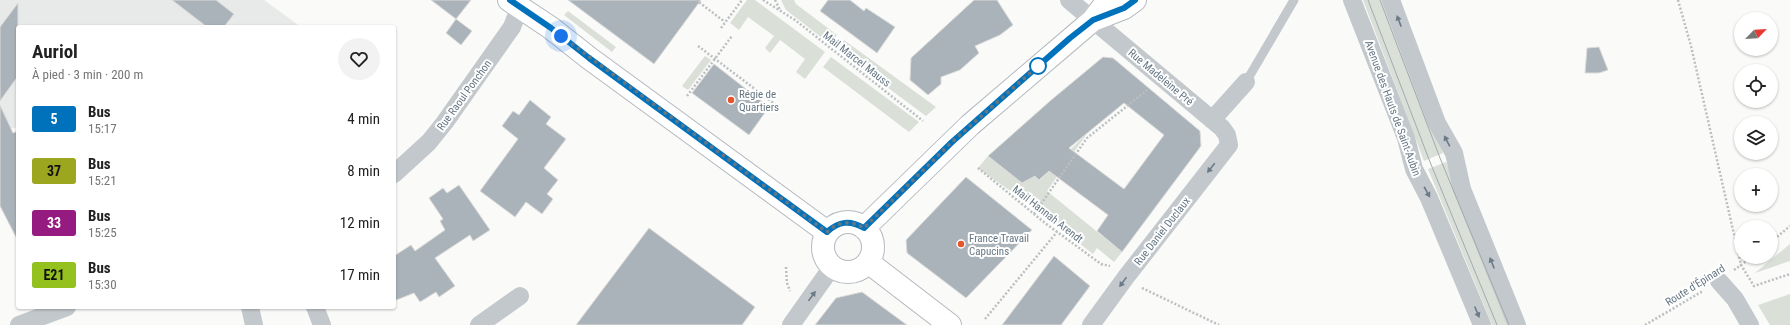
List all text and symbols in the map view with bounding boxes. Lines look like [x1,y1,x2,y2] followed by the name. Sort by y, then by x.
[1734,12,1778,56] north arrow
[1734,12,1778,264] map controls
[1395,14,1401,26] one-way arrow
[551,26,571,46] your location
[820,29,893,90] street label: Mail Marcel Mauss
[338,38,380,80] button: heart
[1362,39,1423,178] street label: Avenue des Hauts de Saint-Aubin
[32,40,78,63] text: Auriol
[1126,46,1196,108] street label: Rue Madeleine Pré
[1029,57,1047,75] unlabelled marker
[434,58,494,133] street label: Rue Raoul Ponchon
[1734,64,1778,108] button: locate
[32,67,143,82] text: À pied · 3 min · 200 m
[739,88,779,114] place label: Régie de Quartiers
[726,95,736,105] marker: Régie de Quartiers
[88,103,111,121] text: Bus
[347,110,380,128] text: 4 min
[50,111,58,127] text: 5
[1734,116,1778,160] button: layers
[88,121,117,136] text: 15:17
[1444,135,1450,147] one-way arrow
[88,155,111,173] text: Bus
[347,162,380,180] text: 8 min
[1207,162,1215,173] one-way arrow
[47,163,61,179] text: 37
[1734,168,1778,212] button: +
[88,173,117,188] text: 15:21
[1010,183,1085,246] street label: Mail Hannah Arendt
[1423,187,1430,198] one-way arrow
[1132,194,1193,268] street label: Rue Daniel Duclaux
[88,207,111,225] text: Bus
[340,214,380,232] text: 12 min
[47,215,61,231] text: 33
[1734,220,1778,264] button: −
[88,225,117,240] text: 15:25
[969,232,1029,258] place label: France Travail Capucins
[956,239,966,249] marker: France Travail Capucins
[1488,256,1494,268] one-way arrow
[88,259,111,277] text: Bus
[1663,262,1727,309] street label: Route d'Épinard
[340,266,380,284] text: 17 min
[43,267,65,283] text: E21
[1119,276,1127,287] one-way arrow
[88,277,117,292] text: 15:30
[807,291,816,302] one-way arrow
[1474,307,1480,318] one-way arrow

